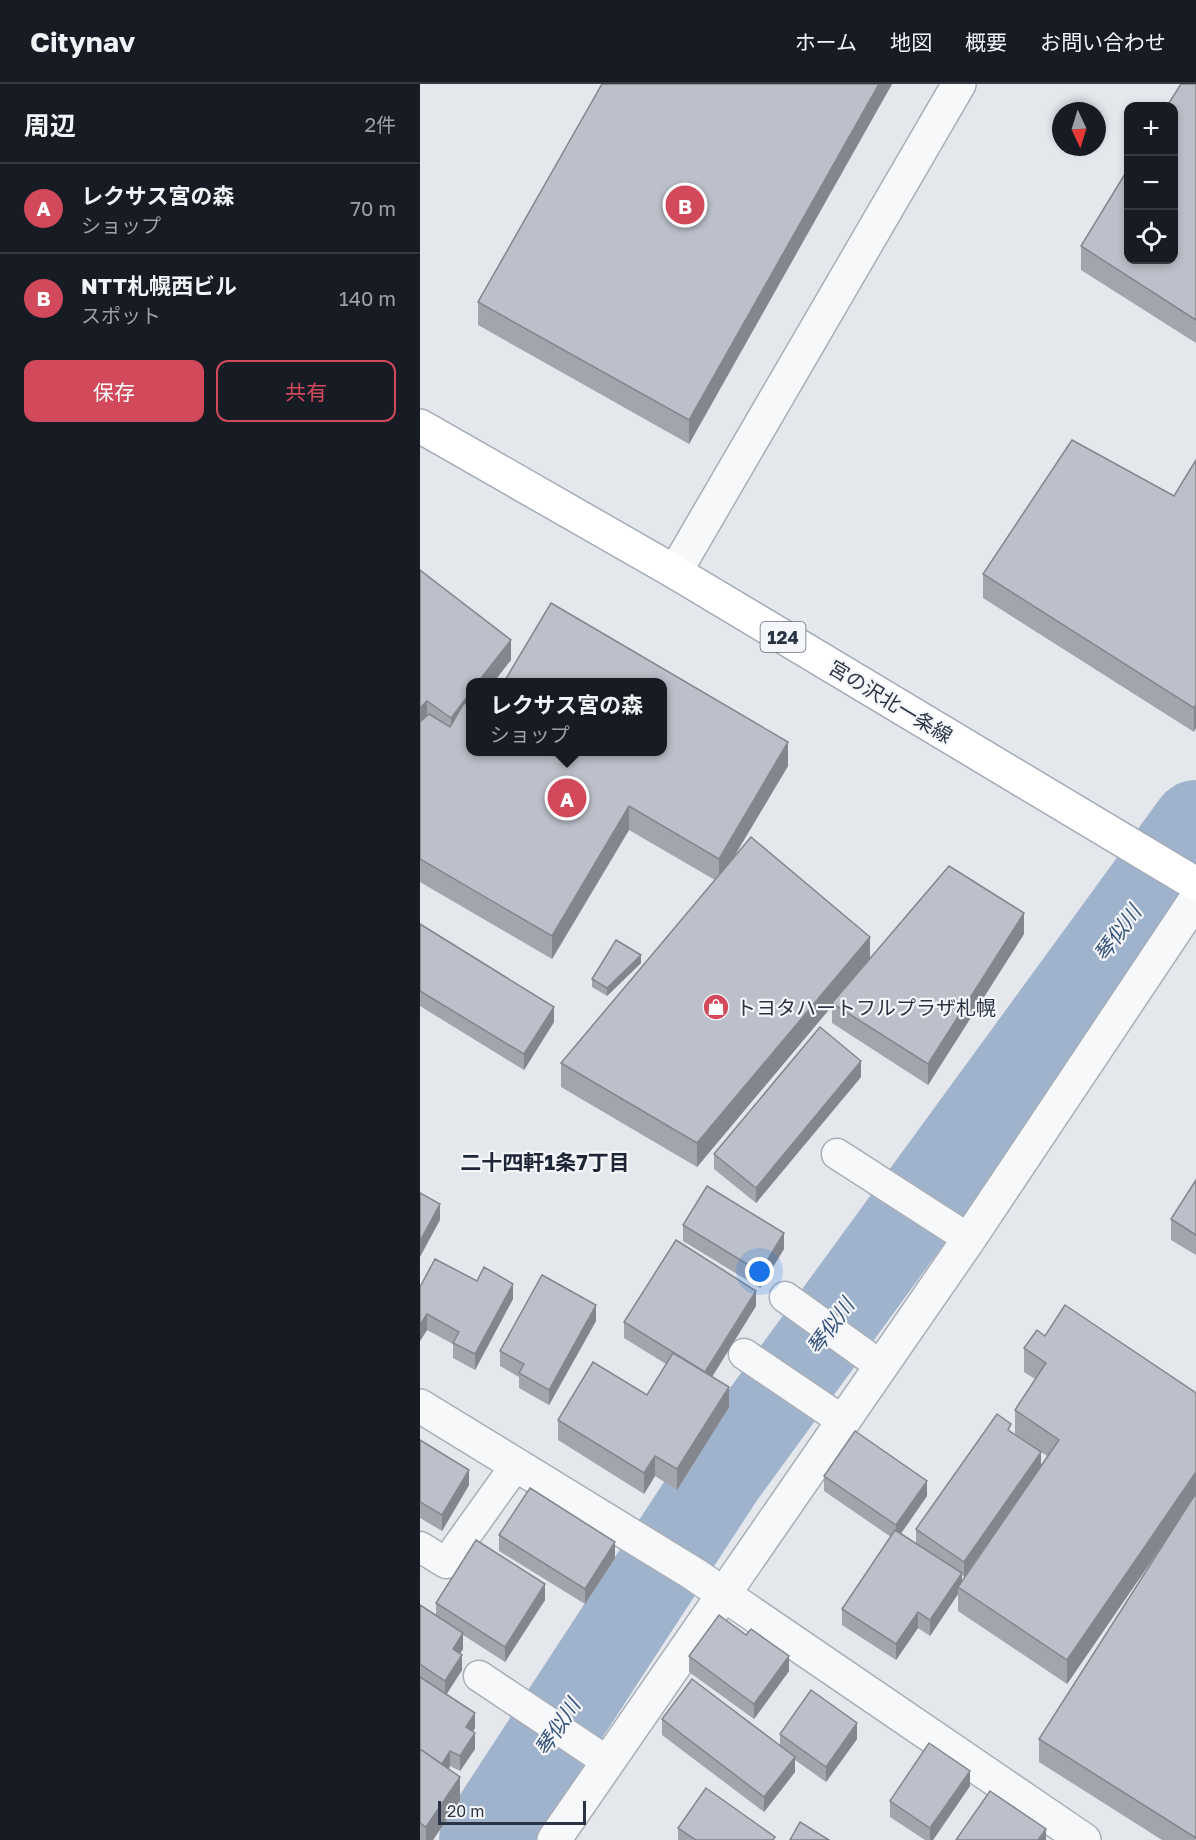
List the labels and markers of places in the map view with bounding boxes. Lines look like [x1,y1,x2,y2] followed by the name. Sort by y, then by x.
[666,182,704,228] pin: B
[548,776,586,820] pin: A
[701,992,731,1022] shop icon: トヨタハートフルプラザ札幌
[736,995,996,1019] place label: トヨタハートフルプラザ札幌

